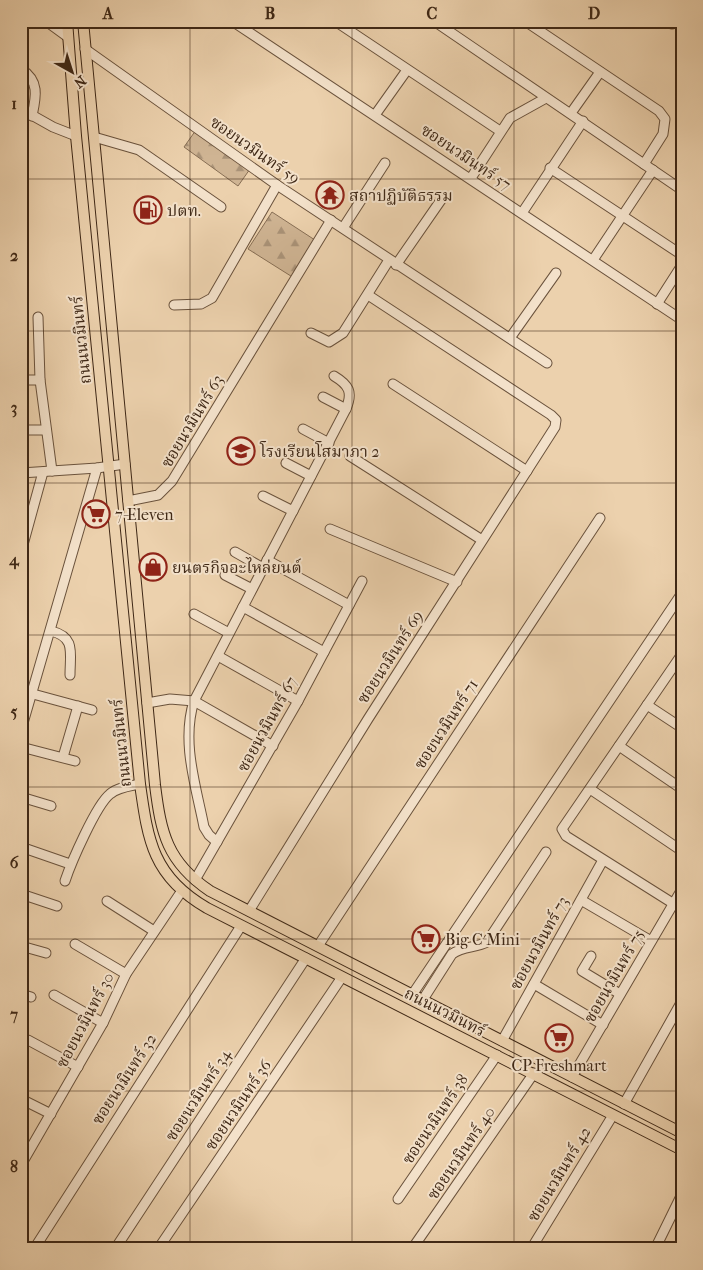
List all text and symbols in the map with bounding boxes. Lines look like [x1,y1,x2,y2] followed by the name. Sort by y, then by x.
[102,4,114,23] text: A
[265,4,275,23] text: B
[427,4,438,23] text: C
[588,4,600,23] text: D
[48,48,98,98] north arrow
[70,72,89,92] text: N
[11,94,17,113] text: 1
[207,112,303,188] street label: ซอยนวมินทร์ 59
[417,120,515,194] street label: ซอยนวมินทร์ 57
[315,180,345,210] temple icon: สถาปฏิบัติธรรม
[349,186,453,205] place label: สถาปฏิบัติธรรม
[133,195,163,225] fuel station icon: ปตท.
[167,201,201,220] place label: ปตท.
[10,246,18,265] text: 2
[67,294,95,385] street label: ถนนนวมินทร์
[157,371,227,471] street label: ซอยนวมินทร์ 63
[11,398,17,418] text: 3
[226,436,256,466] school or university icon: โรงเรียนโสมาภา 2
[259,441,380,461] place label: โรงเรียนโสมาภา 2
[81,499,111,529] supermarket icon: 7-Eleven
[115,505,174,524] place label: 7-Eleven
[8,550,20,570] text: 4
[138,552,168,582] shop icon: ยนตรกิจอะไหล่ยนต์
[172,557,302,577] place label: ยนตรกิจอะไหล่ยนต์
[353,607,427,707] street label: ซอยนวมินทร์ 69
[233,673,301,775] street label: ซอยนวมินทร์ 67
[410,676,482,772] street label: ซอยนวมินทร์ 71
[107,697,135,788] street label: ถนนนวมินทร์
[11,702,18,721] text: 5
[10,853,19,872] text: 6
[506,893,572,993] street label: ซอยนวมินทร์ 73
[411,924,441,954] supermarket icon: Big C Mini
[580,926,648,1026] street label: ซอยนวมินทร์ 75
[445,930,520,949] place label: Big C Mini
[52,969,118,1071] street label: ซอยนวมินทร์ 30
[401,983,489,1041] street label: ถนนนวมินทร์
[9,1005,18,1024] text: 7
[544,1023,574,1053] supermarket icon: CP Freshmart
[88,1030,160,1128] street label: ซอยนวมินทร์ 32
[161,1045,235,1144] street label: ซอยนวมินทร์ 34
[201,1056,275,1154] street label: ซอยนวมินทร์ 36
[511,1056,607,1075] place label: CP Freshmart
[398,1070,472,1168] street label: ซอยนวมินทร์ 38
[423,1103,499,1203] street label: ซอยนวมินทร์ 40
[523,1123,595,1225] street label: ซอยนวมินทร์ 42
[10,1157,18,1176] text: 8

